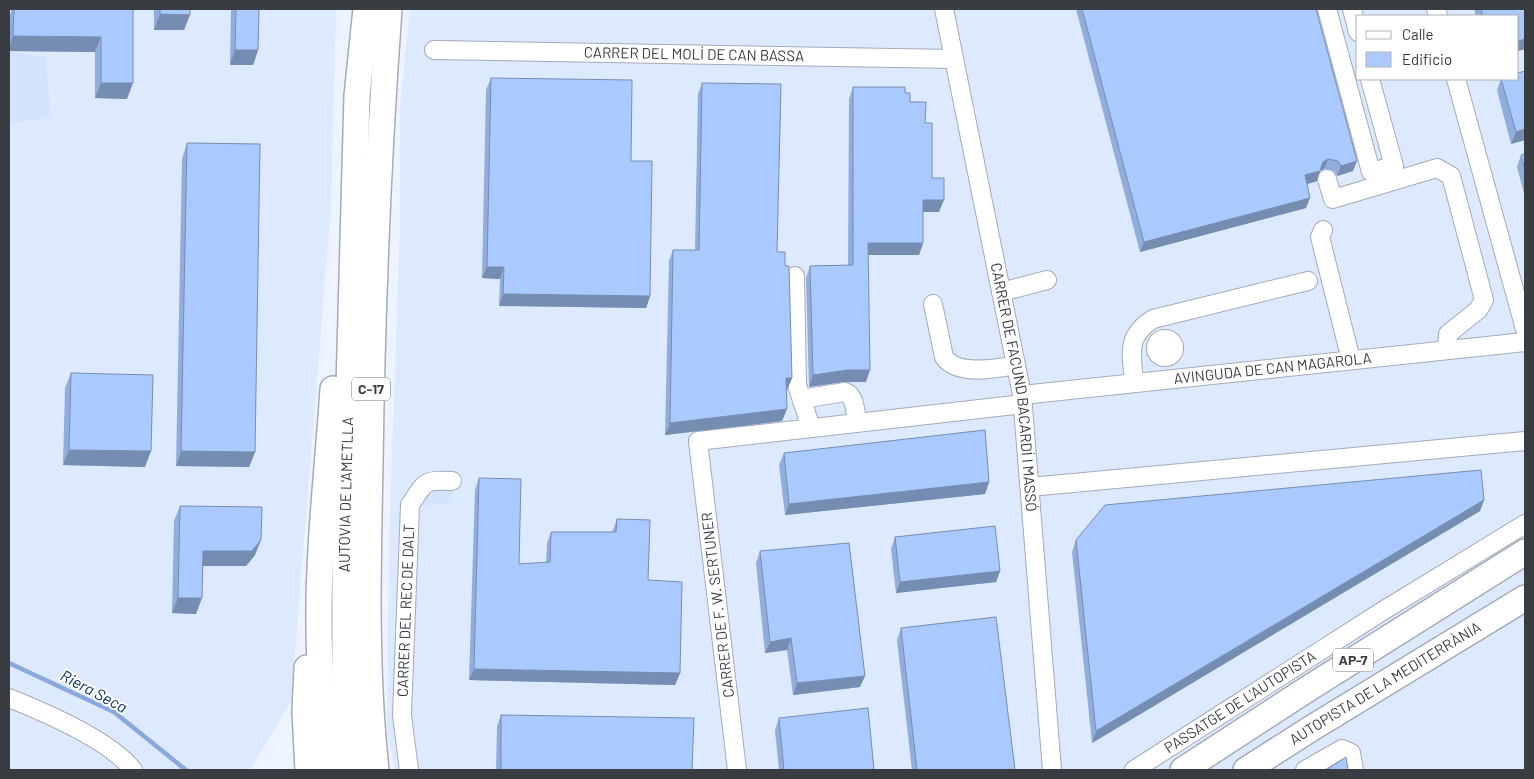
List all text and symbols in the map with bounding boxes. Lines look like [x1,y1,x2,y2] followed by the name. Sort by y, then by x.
[1356,15,1519,80] legend
[1402,25,1434,43] text: Calle
[584,43,804,64] street label: CARRER DEL MOLÍ DE CAN BASSA
[1402,50,1452,68] text: Edificio
[987,261,1041,512] street label: CARRER DE FACUND BACARDÍ I MASSÓ
[1173,348,1372,387] street label: AVINGUDA DE CAN MAGAROLA
[352,378,390,400] road number: C-17
[335,417,356,572] street label: AUTOVIA DE L'AMETLLA
[697,511,737,699] street label: CARRER DE F. W. SERTUNER
[393,524,417,697] street label: CARRER DEL REC DE DALT
[1286,617,1484,748] street label: AUTOPISTA DE LA MEDITERRÀNIA
[1161,646,1319,756] street label: PASSATGE DE L'AUTOPISTA
[1333,648,1373,672] road number: AP-7
[58,665,131,716] water label: Riera Seca

